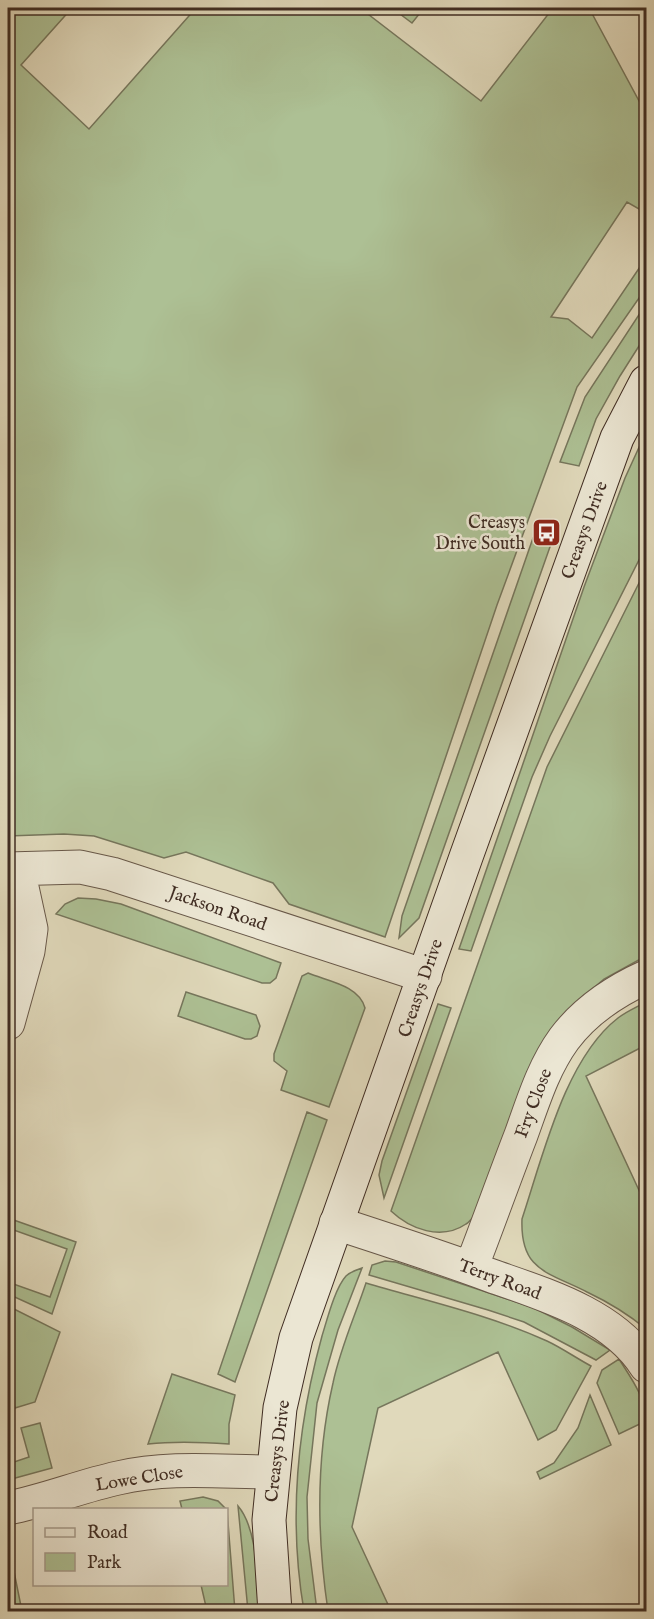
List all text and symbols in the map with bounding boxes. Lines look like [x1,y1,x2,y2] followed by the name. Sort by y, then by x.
[557,478,614,583] street label: Creasys Drive
[435,512,525,556] place label: Creasys Drive South
[530,516,562,548] bus stop icon: Creasys Drive South
[164,881,270,937] street label: Jackson Road
[394,936,449,1041] street label: Creasys Drive
[511,1066,558,1142] street label: Fry Close
[455,1255,544,1306] street label: Terry Road
[261,1399,296,1504] street label: Creasys Drive
[94,1461,185,1498] street label: Lowe Close
[33,1508,228,1586] legend
[87,1522,128,1545] text: Road
[87,1552,122,1575] text: Park

